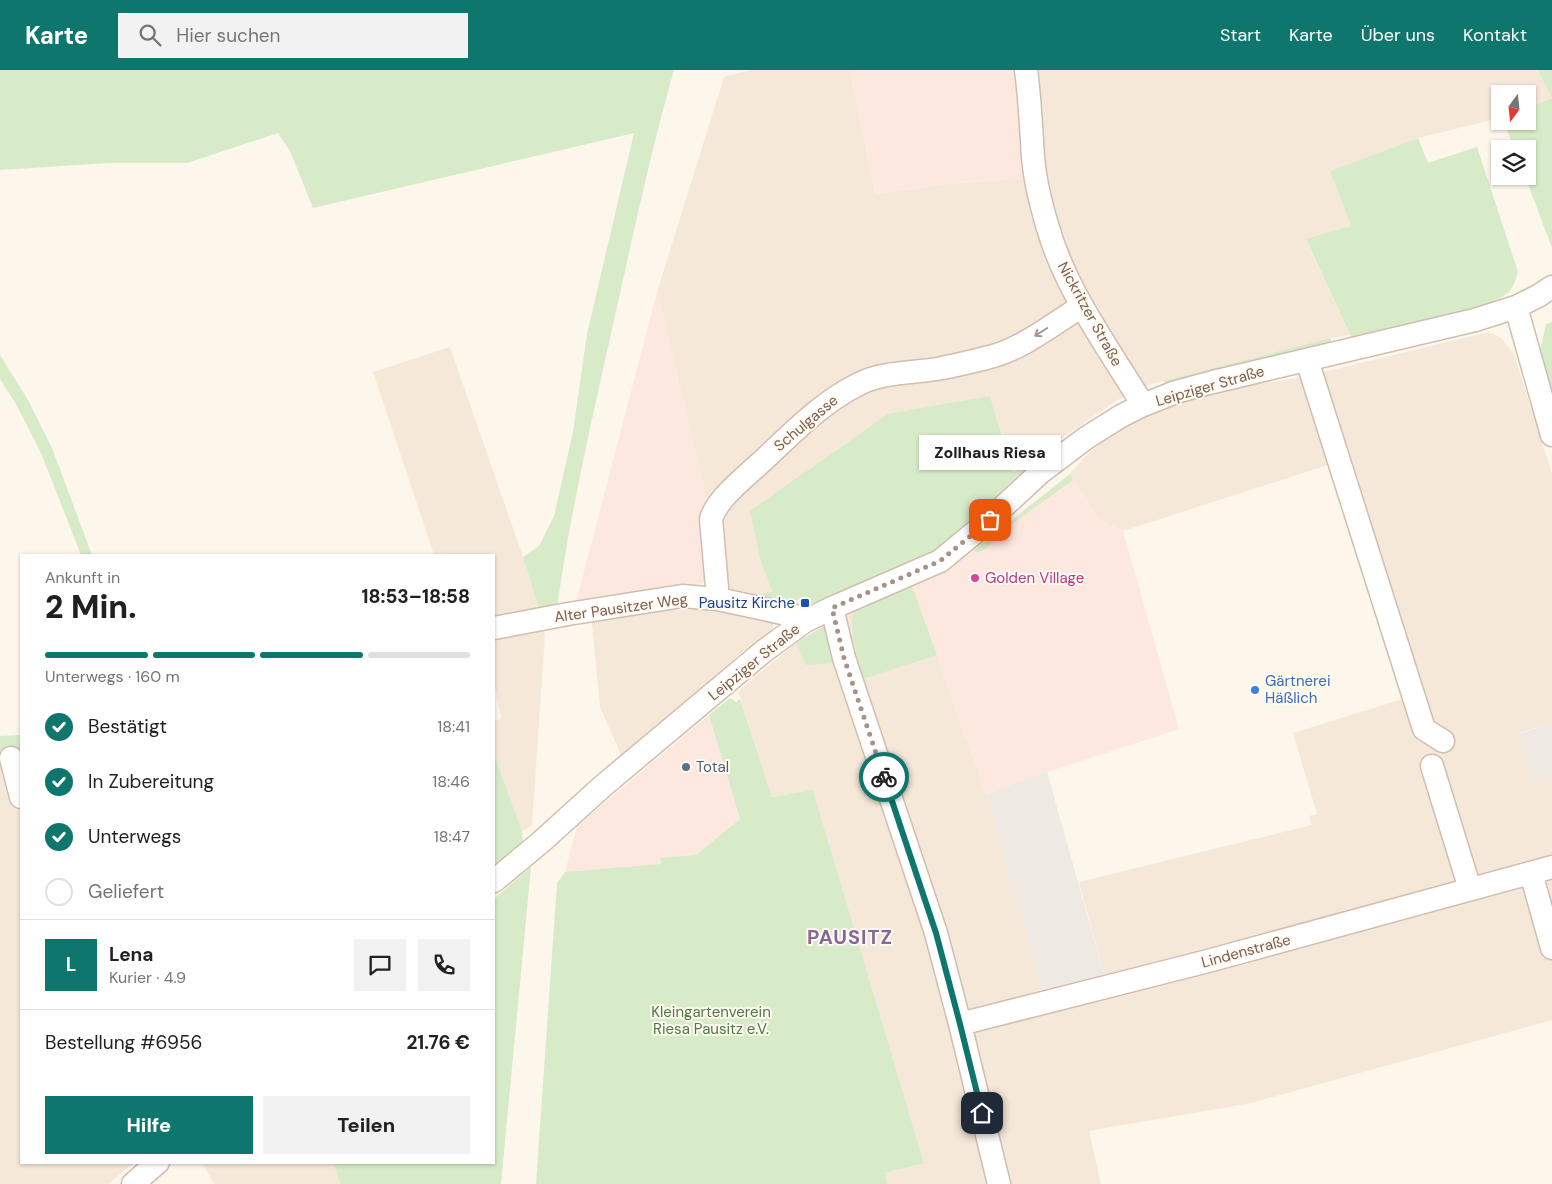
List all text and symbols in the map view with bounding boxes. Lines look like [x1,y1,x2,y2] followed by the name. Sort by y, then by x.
[118,13,468,58] search box
[25,20,88,51] text: Karte
[136,21,164,49] icon: search
[176,23,281,48] text: Hier suchen
[1220,23,1261,47] text: Start
[1289,23,1333,47] text: Karte
[1361,23,1435,47] text: Über uns
[1463,23,1527,47] text: Kontakt
[1491,85,1536,130] north arrow
[1491,85,1536,185] map controls
[1491,140,1536,185] button: layers
[1053,258,1127,370] street label: Nickritzer Straße
[1034,327,1048,337] one-way arrow
[1153,361,1267,411] street label: Leipziger Straße
[770,390,842,456] street label: Schulgasse
[919,435,1061,470] callout: Zollhaus Riesa
[934,442,1046,463] text: Zollhaus Riesa
[969,499,1011,541] pin
[976,506,1004,534] icon: bag
[45,567,120,588] text: Ankunft in
[985,568,1084,588] place label: Golden Village
[969,572,981,584] marker: Golden Village
[361,584,470,609] text: 18:53–18:58
[45,586,136,628] text: 2 Min.
[553,589,689,627] street label: Alter Pausitzer Weg
[699,593,795,613] place label: Pausitz Kirche
[799,597,811,609] marker: Pausitz Kirche
[704,619,804,705] street label: Leipziger Straße
[45,666,180,687] text: Unterwegs · 160 m
[1265,671,1330,708] place label: Gärtnerei Häßlich
[1249,684,1261,696] marker: Gärtnerei Häßlich
[45,713,73,741] icon: check
[88,714,167,739] text: Bestätigt
[437,716,470,737] text: 18:41
[859,752,909,802] courier
[696,757,729,777] place label: Total
[680,761,692,773] marker: Total
[870,763,898,791] icon: bike
[45,768,73,796] icon: check
[88,769,214,794] text: In Zubereitung
[432,771,470,792] text: 18:46
[45,823,73,851] icon: check
[88,824,181,849] text: Unterwegs
[434,826,470,847] text: 18:47
[88,879,164,904] text: Geliefert
[807,924,893,950] district label: PAUSITZ
[1199,929,1293,973] street label: Lindenstraße
[354,939,406,991] button: chat
[418,939,470,991] button: phone
[109,942,153,967] text: Lena
[66,952,76,977] text: L
[109,967,186,988] text: Kurier · 4.9
[651,1002,771,1039] park label: Kleingartenverein Riesa Pausitz e.V.
[45,1030,203,1055] text: Bestellung #6956
[406,1030,470,1055] text: 21.76 €
[961,1092,1003,1134] pin
[45,1096,253,1154] button: Hilfe
[263,1096,470,1154] button: Teilen
[968,1099,996,1127] icon: home

